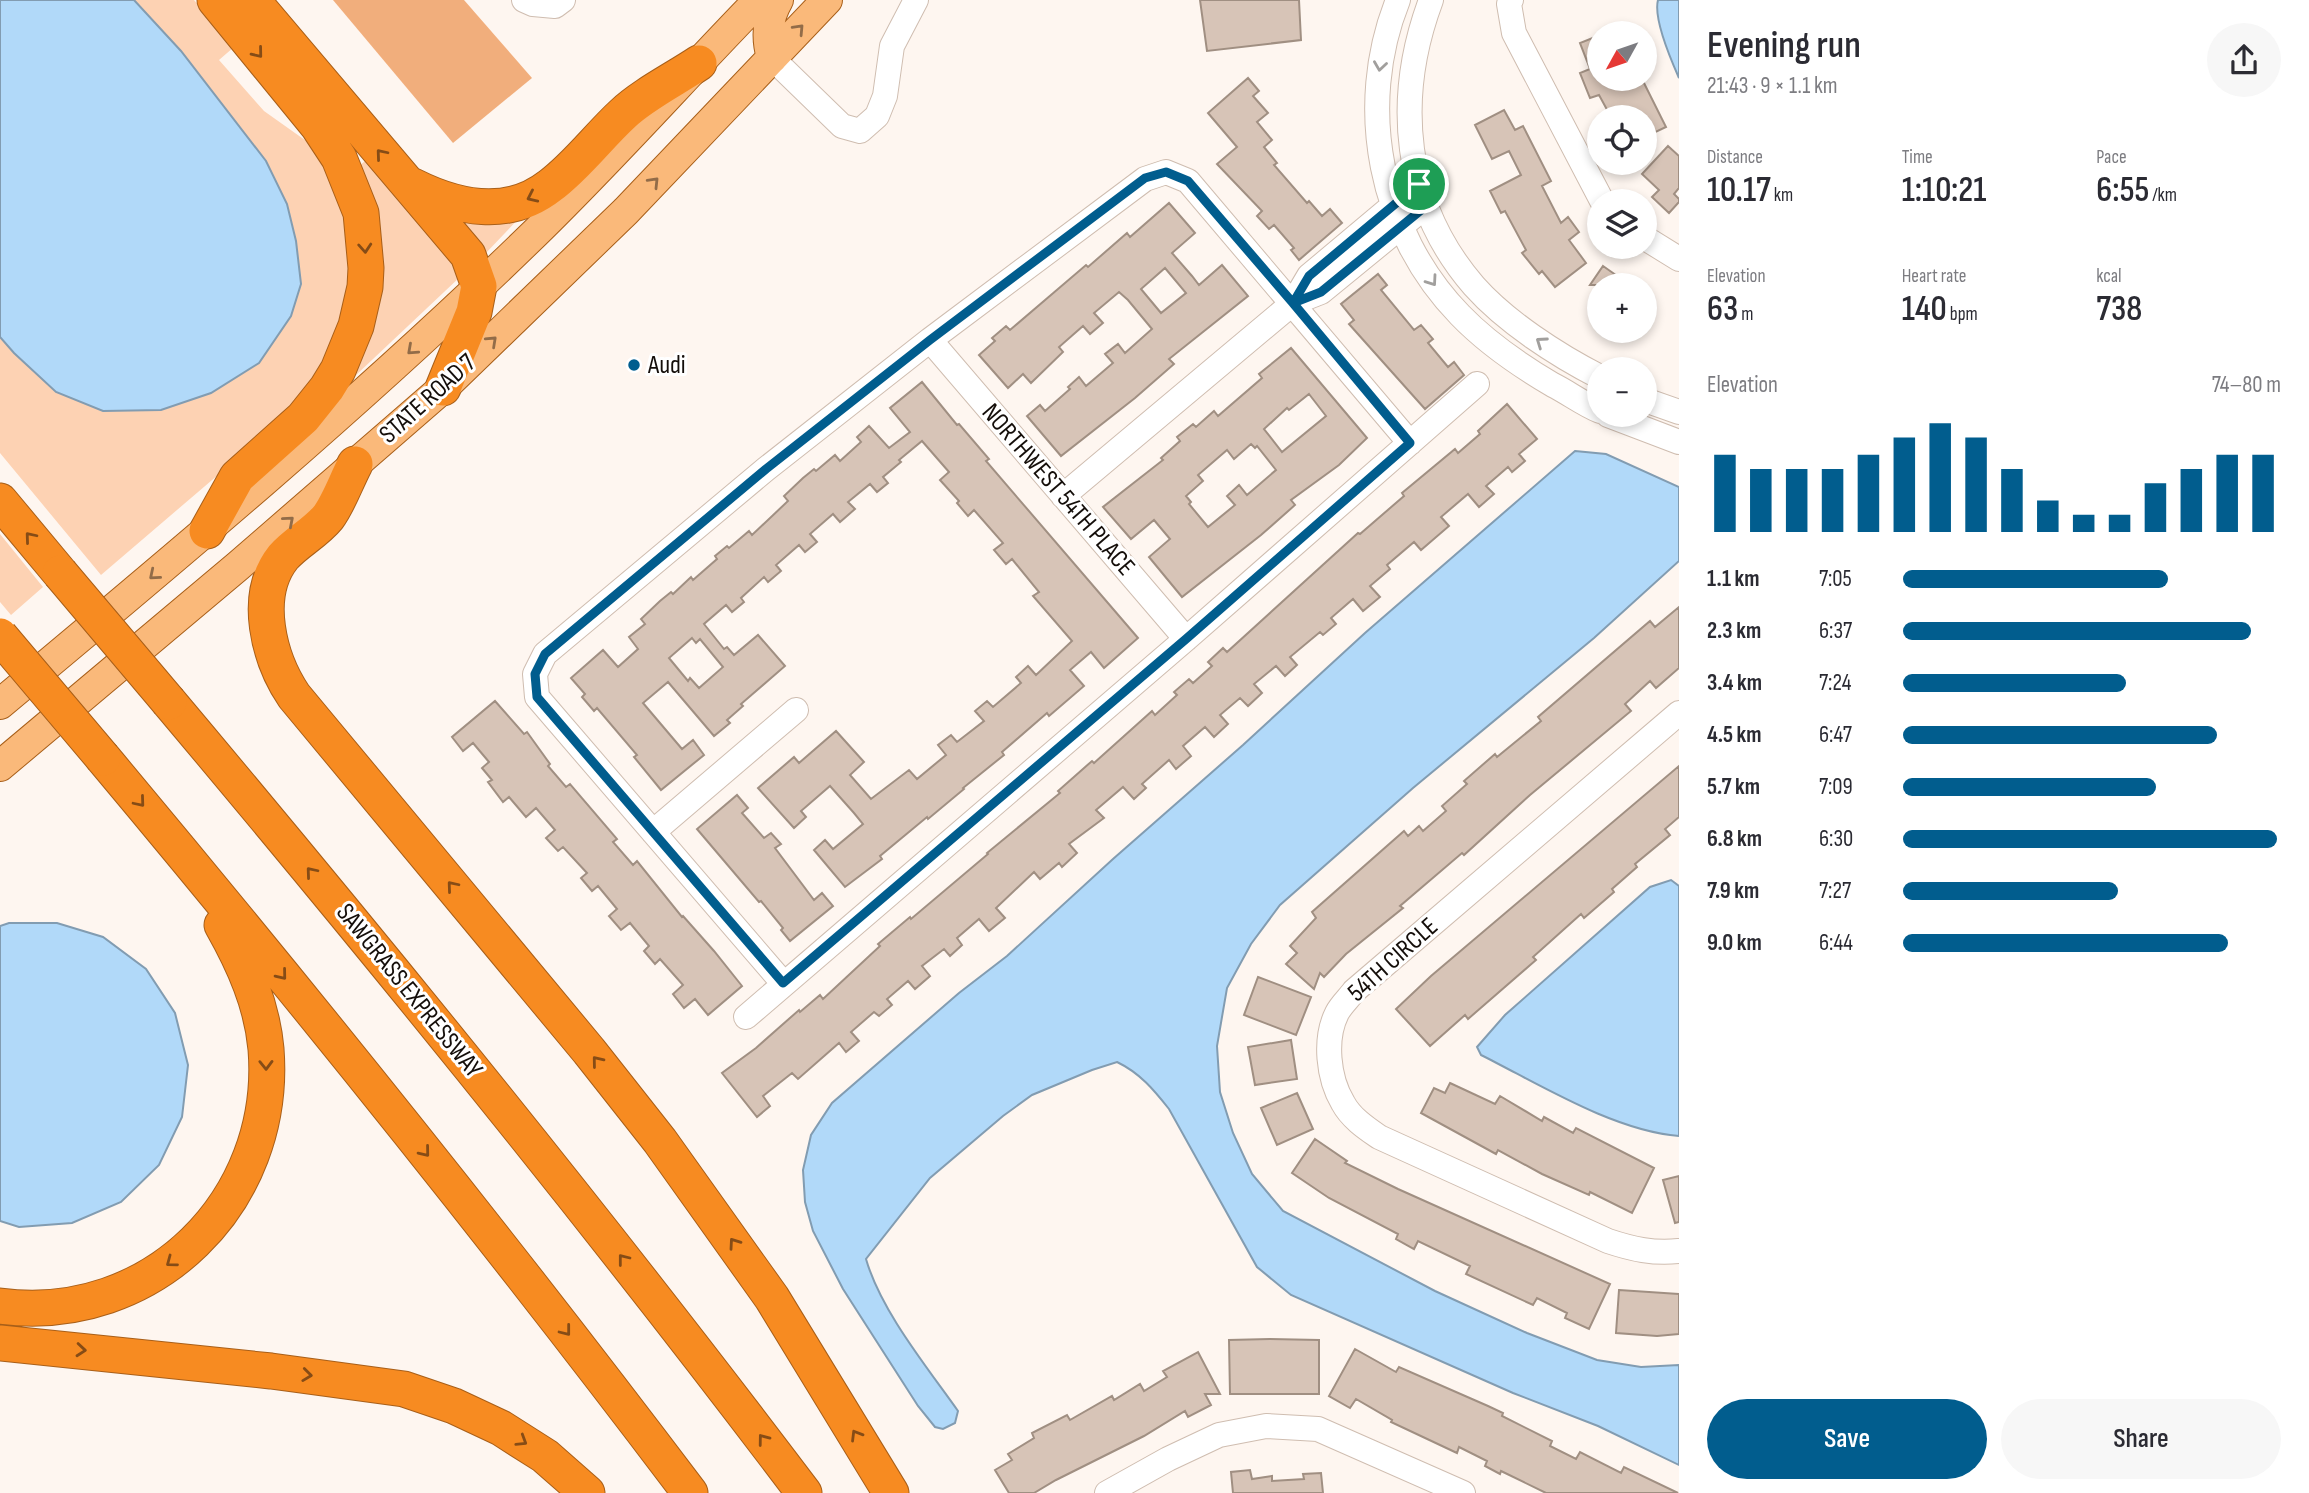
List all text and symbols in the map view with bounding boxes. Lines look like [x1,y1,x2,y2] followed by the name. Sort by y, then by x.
[1587,21,1657,91] north arrow
[1587,21,1657,427] map controls
[1707,23,1861,68] text: Evening run
[2207,23,2281,97] button: share
[791,24,804,37] one-way arrow
[250,44,262,57] one-way arrow
[1373,60,1388,72] one-way arrow
[1707,72,1837,100] text: 21:43 · 9 × 1.1 km
[1587,105,1657,175] button: locate
[1707,146,1763,169] text: Distance
[1902,146,1933,169] text: Time
[2096,146,2127,169] text: Pace
[377,149,390,162] one-way arrow
[1389,154,1449,214] pin
[1400,165,1438,203] icon: arrive
[1707,169,1771,212] text: 10.17
[1902,169,1986,212] text: 1:10:21
[2096,169,2149,212] text: 6:55
[646,177,659,190] one-way arrow
[1771,184,1793,207] text: km
[2149,184,2177,207] text: /km
[527,188,539,202] one-way arrow
[1587,189,1657,259] button: layers
[357,243,372,254] one-way arrow
[1707,265,1766,288] text: Elevation
[1902,265,1967,288] text: Heart rate
[2096,265,2121,288] text: kcal
[1424,273,1436,286] one-way arrow
[1587,273,1657,343] button: +
[1707,288,1738,331] text: 63
[1902,288,1947,331] text: 140
[2096,288,2142,331] text: 738
[1738,303,1754,326] text: m
[1947,303,1978,326] text: bpm
[484,337,497,350] one-way arrow
[1536,337,1549,350] one-way arrow
[407,341,420,354] one-way arrow
[373,347,483,450] street label: STATE ROAD 7
[647,350,686,381] place label: Audi
[626,357,642,373] marker: Audi
[1587,357,1657,427] button: −
[1707,371,1778,399] text: Elevation
[2212,371,2281,399] text: 74–80 m
[975,398,1141,582] street label: NORTHWEST 54TH PLACE
[281,517,294,529] one-way arrow
[26,533,38,546] one-way arrow
[1707,565,1760,593] text: 1.1 km
[1819,565,1852,593] text: 7:05
[150,567,163,579] one-way arrow
[1707,617,1761,645] text: 2.3 km
[1819,617,1852,645] text: 6:37
[1707,669,1762,697] text: 3.4 km
[1819,669,1851,697] text: 7:24
[1707,721,1762,749] text: 4.5 km
[1819,721,1852,749] text: 6:47
[1707,773,1760,801] text: 5.7 km
[1819,773,1853,801] text: 7:09
[132,794,144,807] one-way arrow
[1707,825,1762,853] text: 6.8 km
[1819,825,1853,853] text: 6:30
[307,868,319,881] one-way arrow
[1707,877,1759,905] text: 7.9 km
[1819,877,1851,905] text: 7:27
[448,881,460,894] one-way arrow
[329,898,489,1084] street label: SAWGRASS EXPRESSWAY
[1342,911,1444,1009] street label: 54TH CIRCLE
[1707,929,1762,957] text: 9.0 km
[1819,929,1853,957] text: 6:44
[274,967,287,979] one-way arrow
[593,1056,605,1069] one-way arrow
[259,1060,274,1071] one-way arrow
[416,1144,429,1157] one-way arrow
[730,1238,742,1251] one-way arrow
[167,1253,179,1266] one-way arrow
[619,1254,632,1267] one-way arrow
[557,1323,570,1335] one-way arrow
[76,1342,87,1357] one-way arrow
[302,1368,313,1383] one-way arrow
[1707,1399,1987,1479] button: Save
[2001,1399,2281,1479] button: Share
[851,1429,864,1442] one-way arrow
[515,1433,528,1446] one-way arrow
[758,1434,771,1446] one-way arrow

